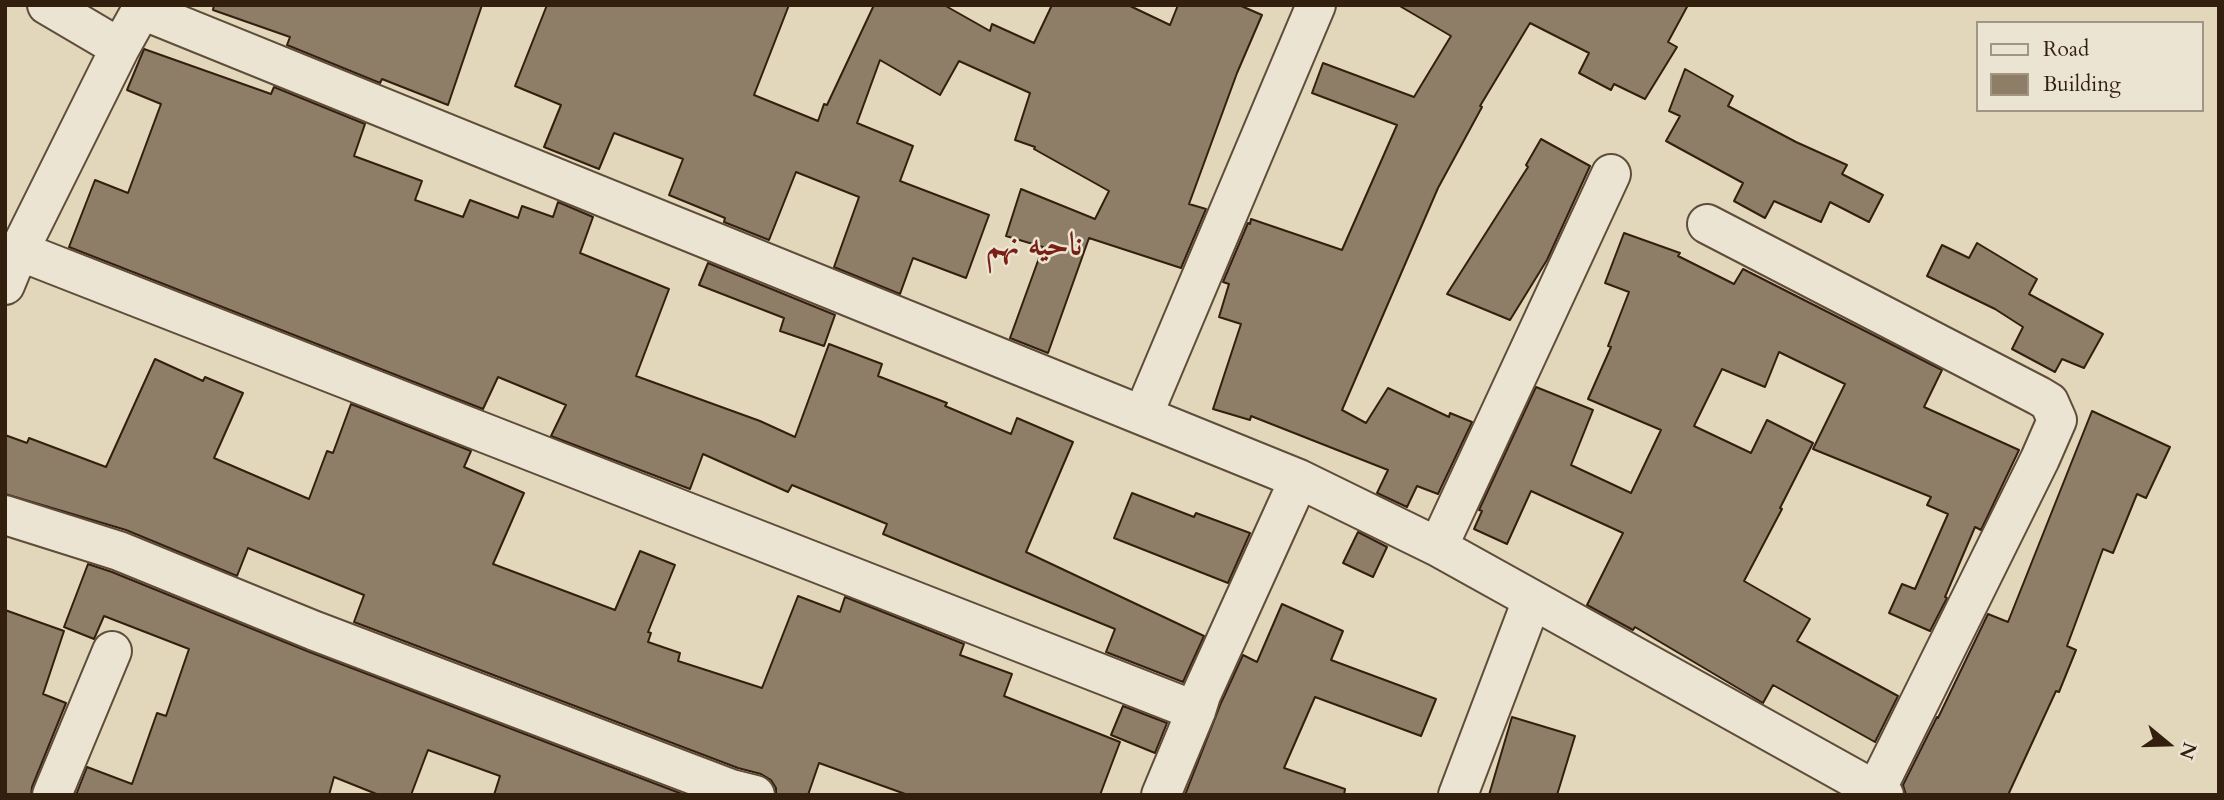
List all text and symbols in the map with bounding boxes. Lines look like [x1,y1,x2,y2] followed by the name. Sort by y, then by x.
[1976,21,2203,112] legend
[2043,35,2089,64] text: Road
[2043,70,2121,99] text: Building
[986,229,1082,267] district label: ناحیه نهم
[2133,709,2203,779] north arrow
[2173,739,2203,763] text: N

